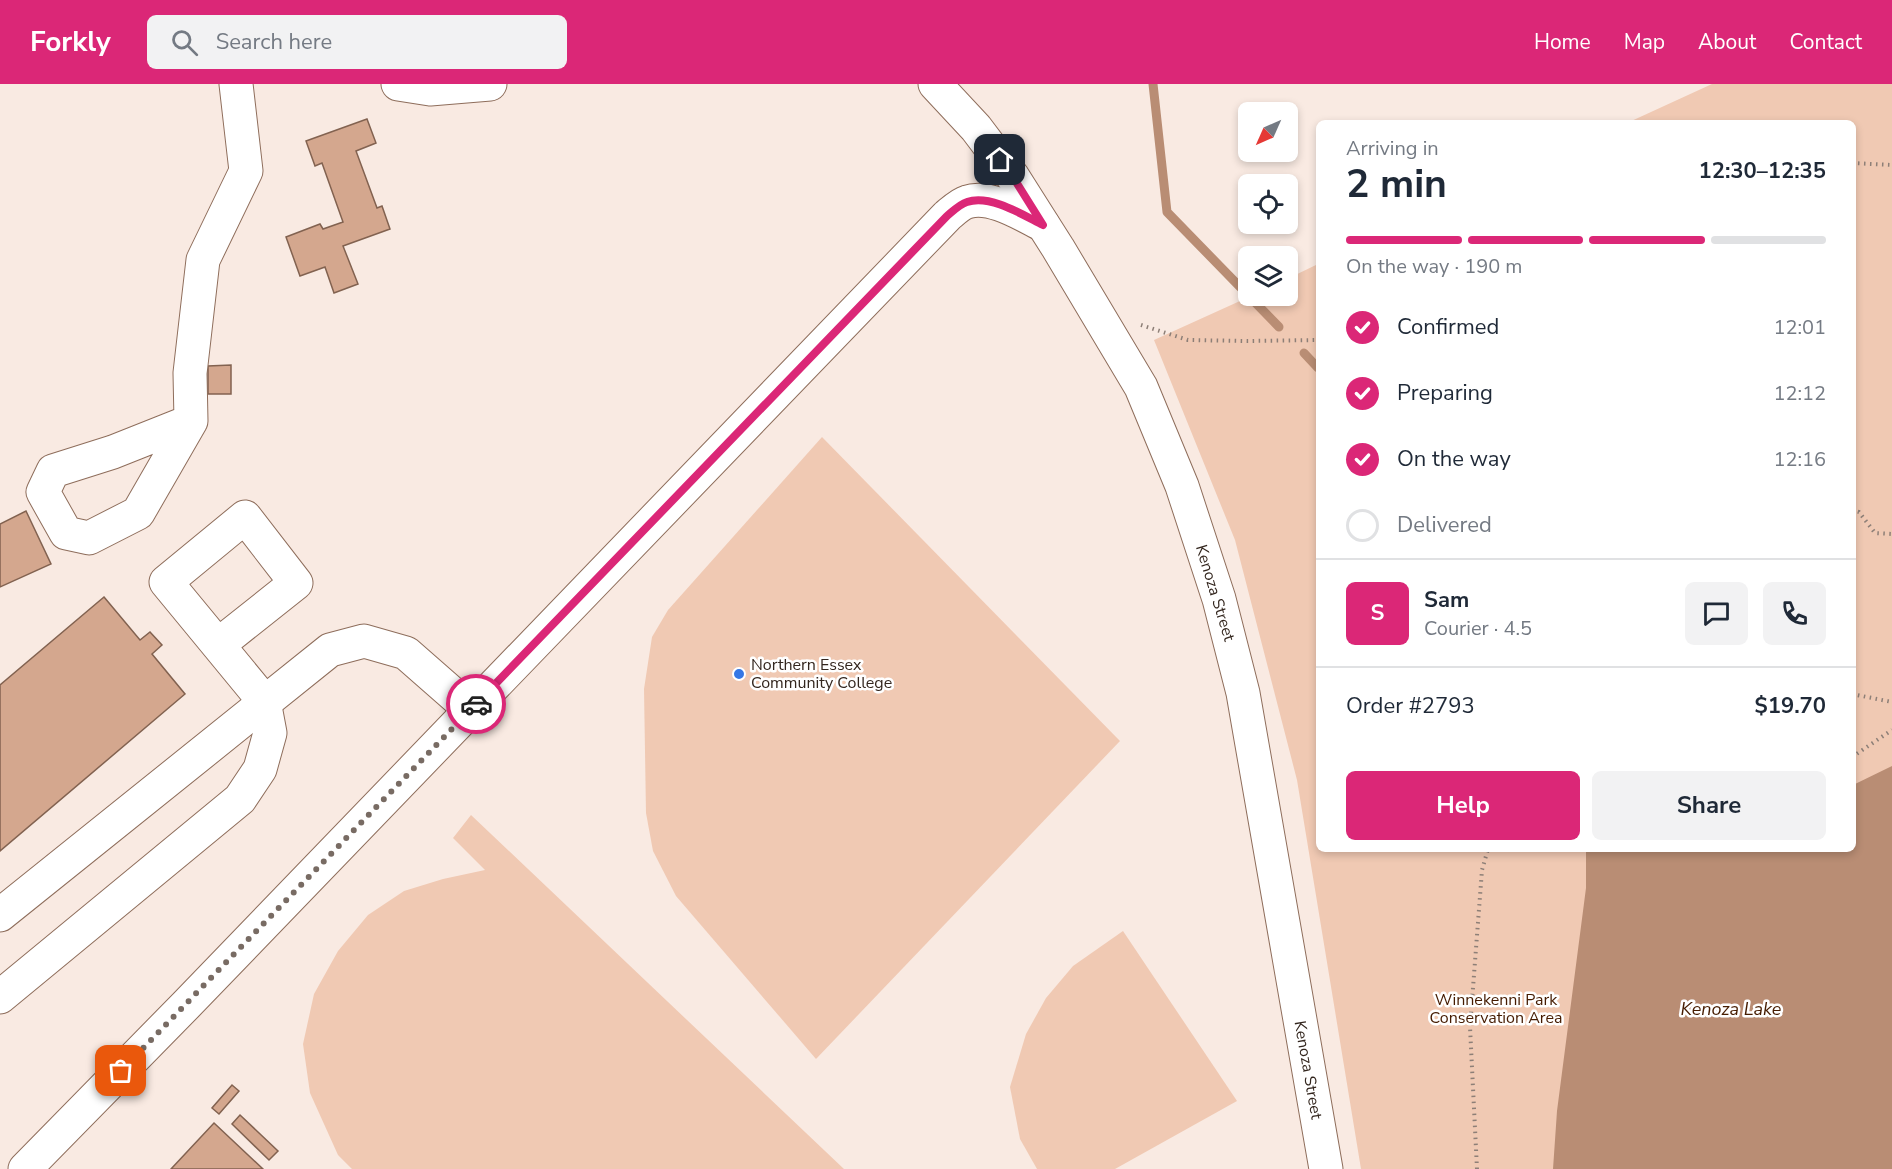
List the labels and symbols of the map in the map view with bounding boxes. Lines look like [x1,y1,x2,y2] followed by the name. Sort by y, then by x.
[1238,102,1298,162] north arrow
[974,134,1025,185] pin
[1190,542,1240,644] street label: Kenoza Street
[751,654,892,694] place label: Northern Essex Community College
[732,667,746,681] marker: Northern Essex Community College
[446,674,506,734] courier
[1430,989,1562,1029] park label: Winnekenni Park Conservation Area
[1681,997,1782,1021] water label: Kenoza Lake
[1289,1019,1328,1121] street label: Kenoza Street
[95,1045,146,1096] pin

